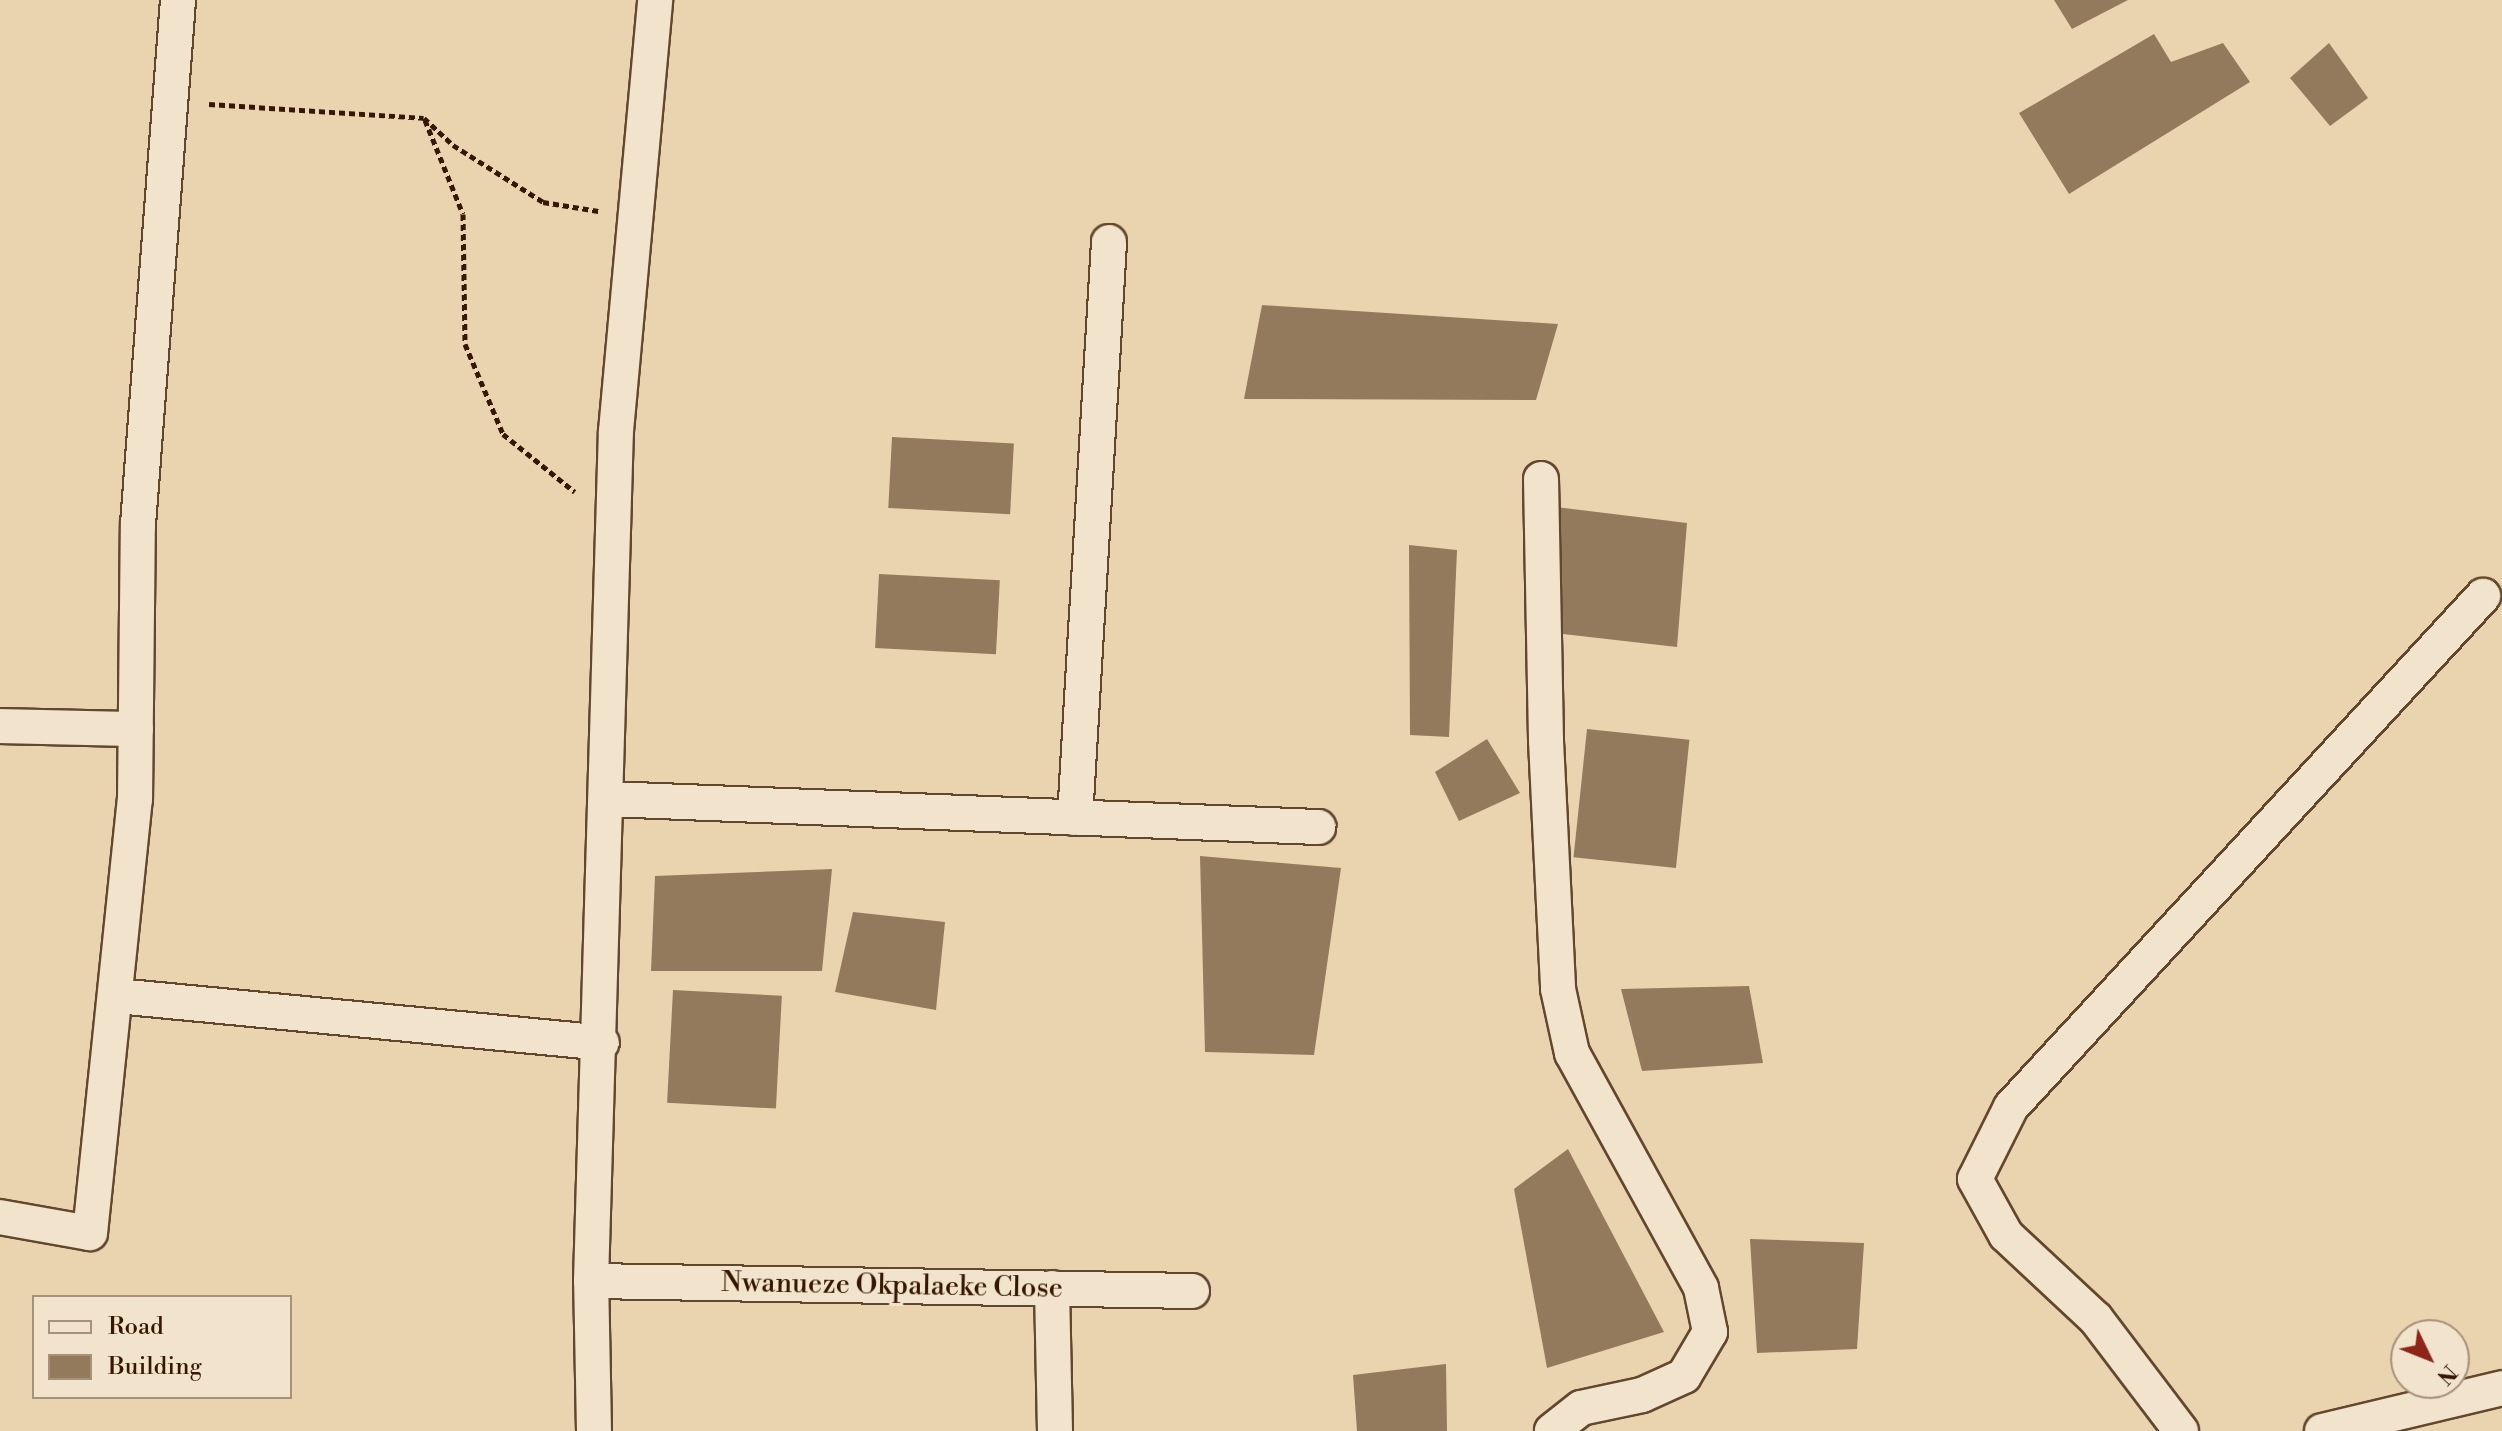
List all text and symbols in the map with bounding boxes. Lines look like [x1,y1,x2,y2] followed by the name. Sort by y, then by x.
[721,1266,1063,1306] street label: Nwanueze Okpalaeke Close
[32,1295,292,1399] legend
[108,1312,164,1342] text: Road
[2390,1319,2470,1399] north arrow
[108,1352,202,1382] text: Building
[2431,1359,2462,1390] text: N

